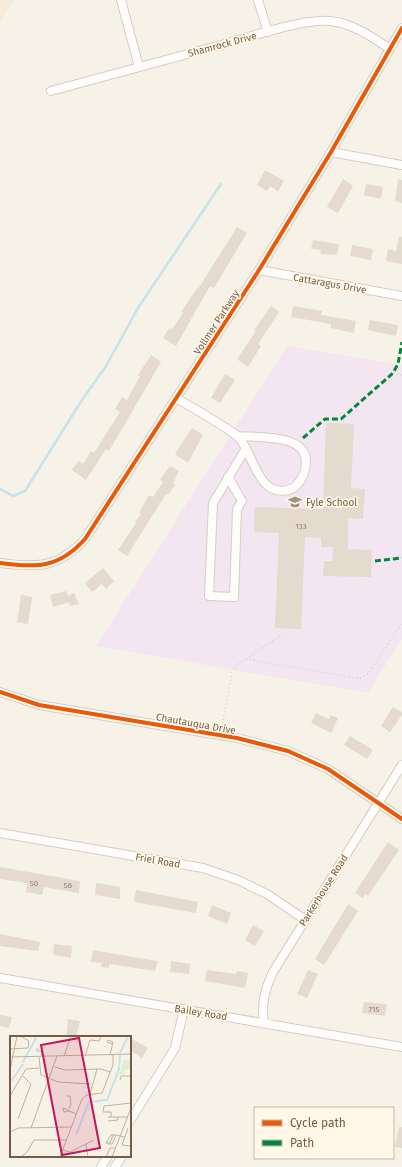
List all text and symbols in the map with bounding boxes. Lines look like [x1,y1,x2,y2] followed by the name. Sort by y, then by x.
[187,30,258,60] street label: Shamrock Drive
[292,272,367,296] street label: Cattaragus Drive
[192,288,242,357] street label: Vollmer Parkway
[287,494,303,510] school or university icon: Fyle School
[306,497,357,509] place label: Fyle School
[295,522,307,531] house number: 133
[155,711,237,737] street label: Chautauqua Drive
[134,851,181,871] street label: Friel Road
[297,852,351,929] street label: Parkerhouse Road
[30,879,39,888] house number: 50
[64,881,72,890] house number: 56
[174,1003,228,1023] street label: Bailey Road
[369,1005,379,1014] house number: 715
[10,1036,131,1157] inset map
[254,1107,394,1159] legend
[290,1116,346,1130] text: Cycle path
[290,1136,314,1150] text: Path

